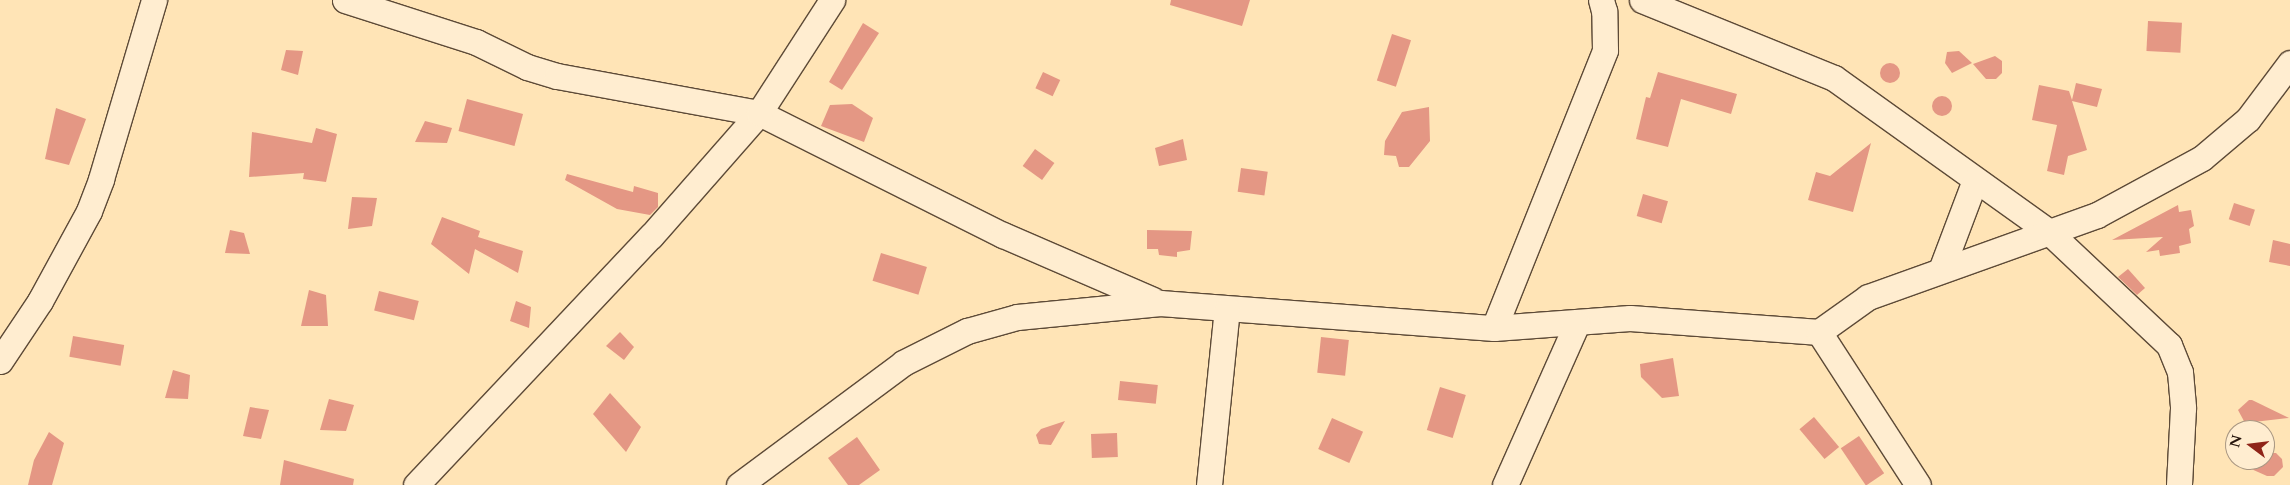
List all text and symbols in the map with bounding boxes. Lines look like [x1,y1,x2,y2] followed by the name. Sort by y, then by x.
[2225,420,2275,470] north arrow
[2225,433,2247,450] text: N

